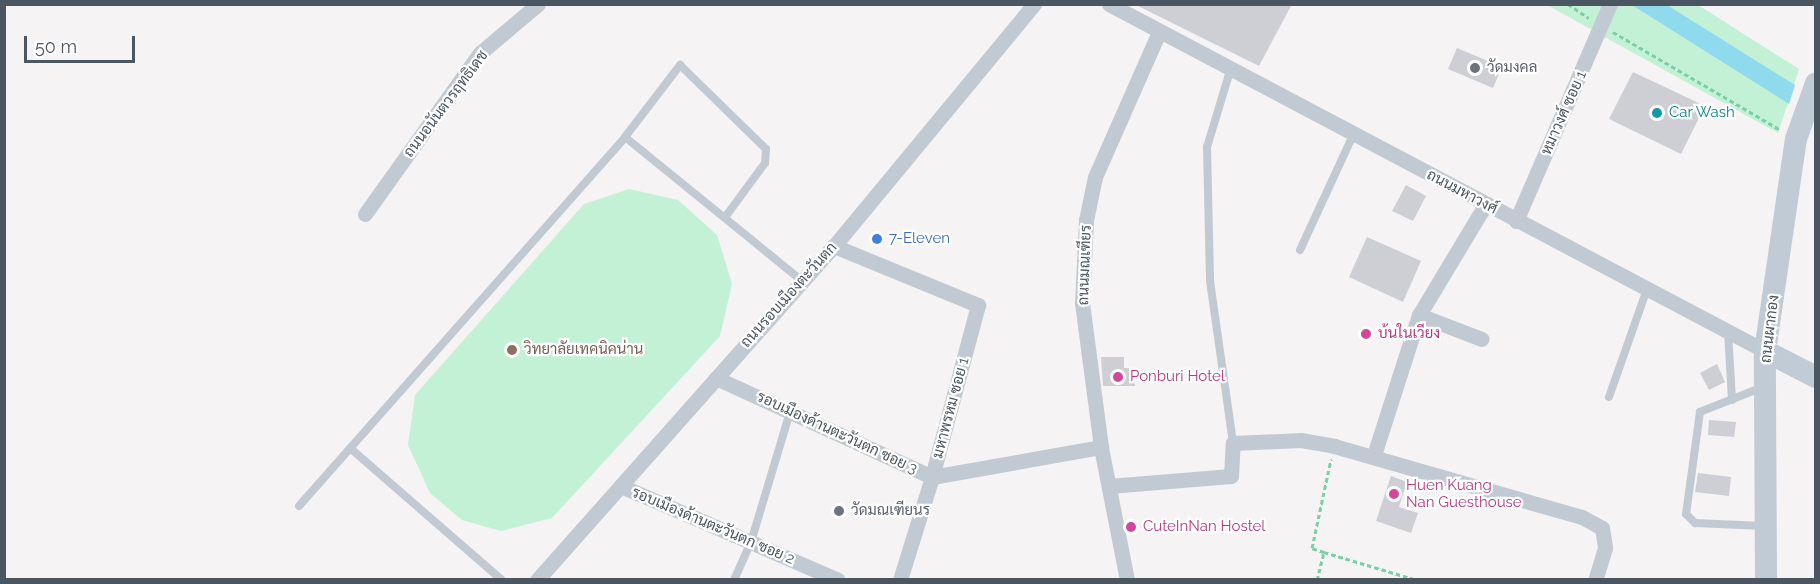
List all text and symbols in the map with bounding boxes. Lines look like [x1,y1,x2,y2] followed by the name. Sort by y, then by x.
[27,24,138,62] scale bar
[35,36,77,57] text: 50 m
[400,47,492,161] street label: ถนนอนันตวรฤทธิเดช
[1487,59,1537,77] place label: วัดมงคล
[1468,61,1482,75] marker: วัดมงคล
[1537,68,1591,158] street label: หมาวงศ์ ซอย 1
[1669,104,1736,122] place label: Car Wash
[1650,106,1664,120] marker: Car Wash
[1424,166,1500,218] street label: ถนนมหาวงศ์
[1075,224,1095,306] street label: ถนนมณเฑียร
[889,230,950,248] place label: 7-Eleven
[870,232,884,246] marker: 7-Eleven
[737,239,841,351] street label: ถนนรอบเมืองตะวันตก
[1757,294,1783,364] street label: ถนนผากอง
[1378,325,1440,343] place label: บ้นในเวียง
[1359,327,1373,341] marker: บ้นในเวียง
[524,341,643,359] place label: วิทยาลัยเทคนิคน่าน
[505,343,519,357] marker: วิทยาลัยเทคนิคน่าน
[929,356,973,460] street label: มหาพรหม ซอย 1
[1130,368,1225,386] place label: Ponburi Hotel
[1111,370,1125,384] marker: Ponburi Hotel
[754,388,920,478] street label: รอบเมืองด้านตะวันตก ซอย 3
[1406,476,1522,511] place label: Huen Kuang Nan Guesthouse
[629,484,797,568] street label: รอบเมืองด้านตะวันตก ซอย 2
[1387,487,1401,501] marker: Huen Kuang Nan Guesthouse
[851,502,930,520] place label: วัดมณเฑียนร
[832,504,846,518] marker: วัดมณเฑียนร
[1143,518,1265,536] place label: CuteInNan Hostel
[1124,520,1138,534] marker: CuteInNan Hostel

